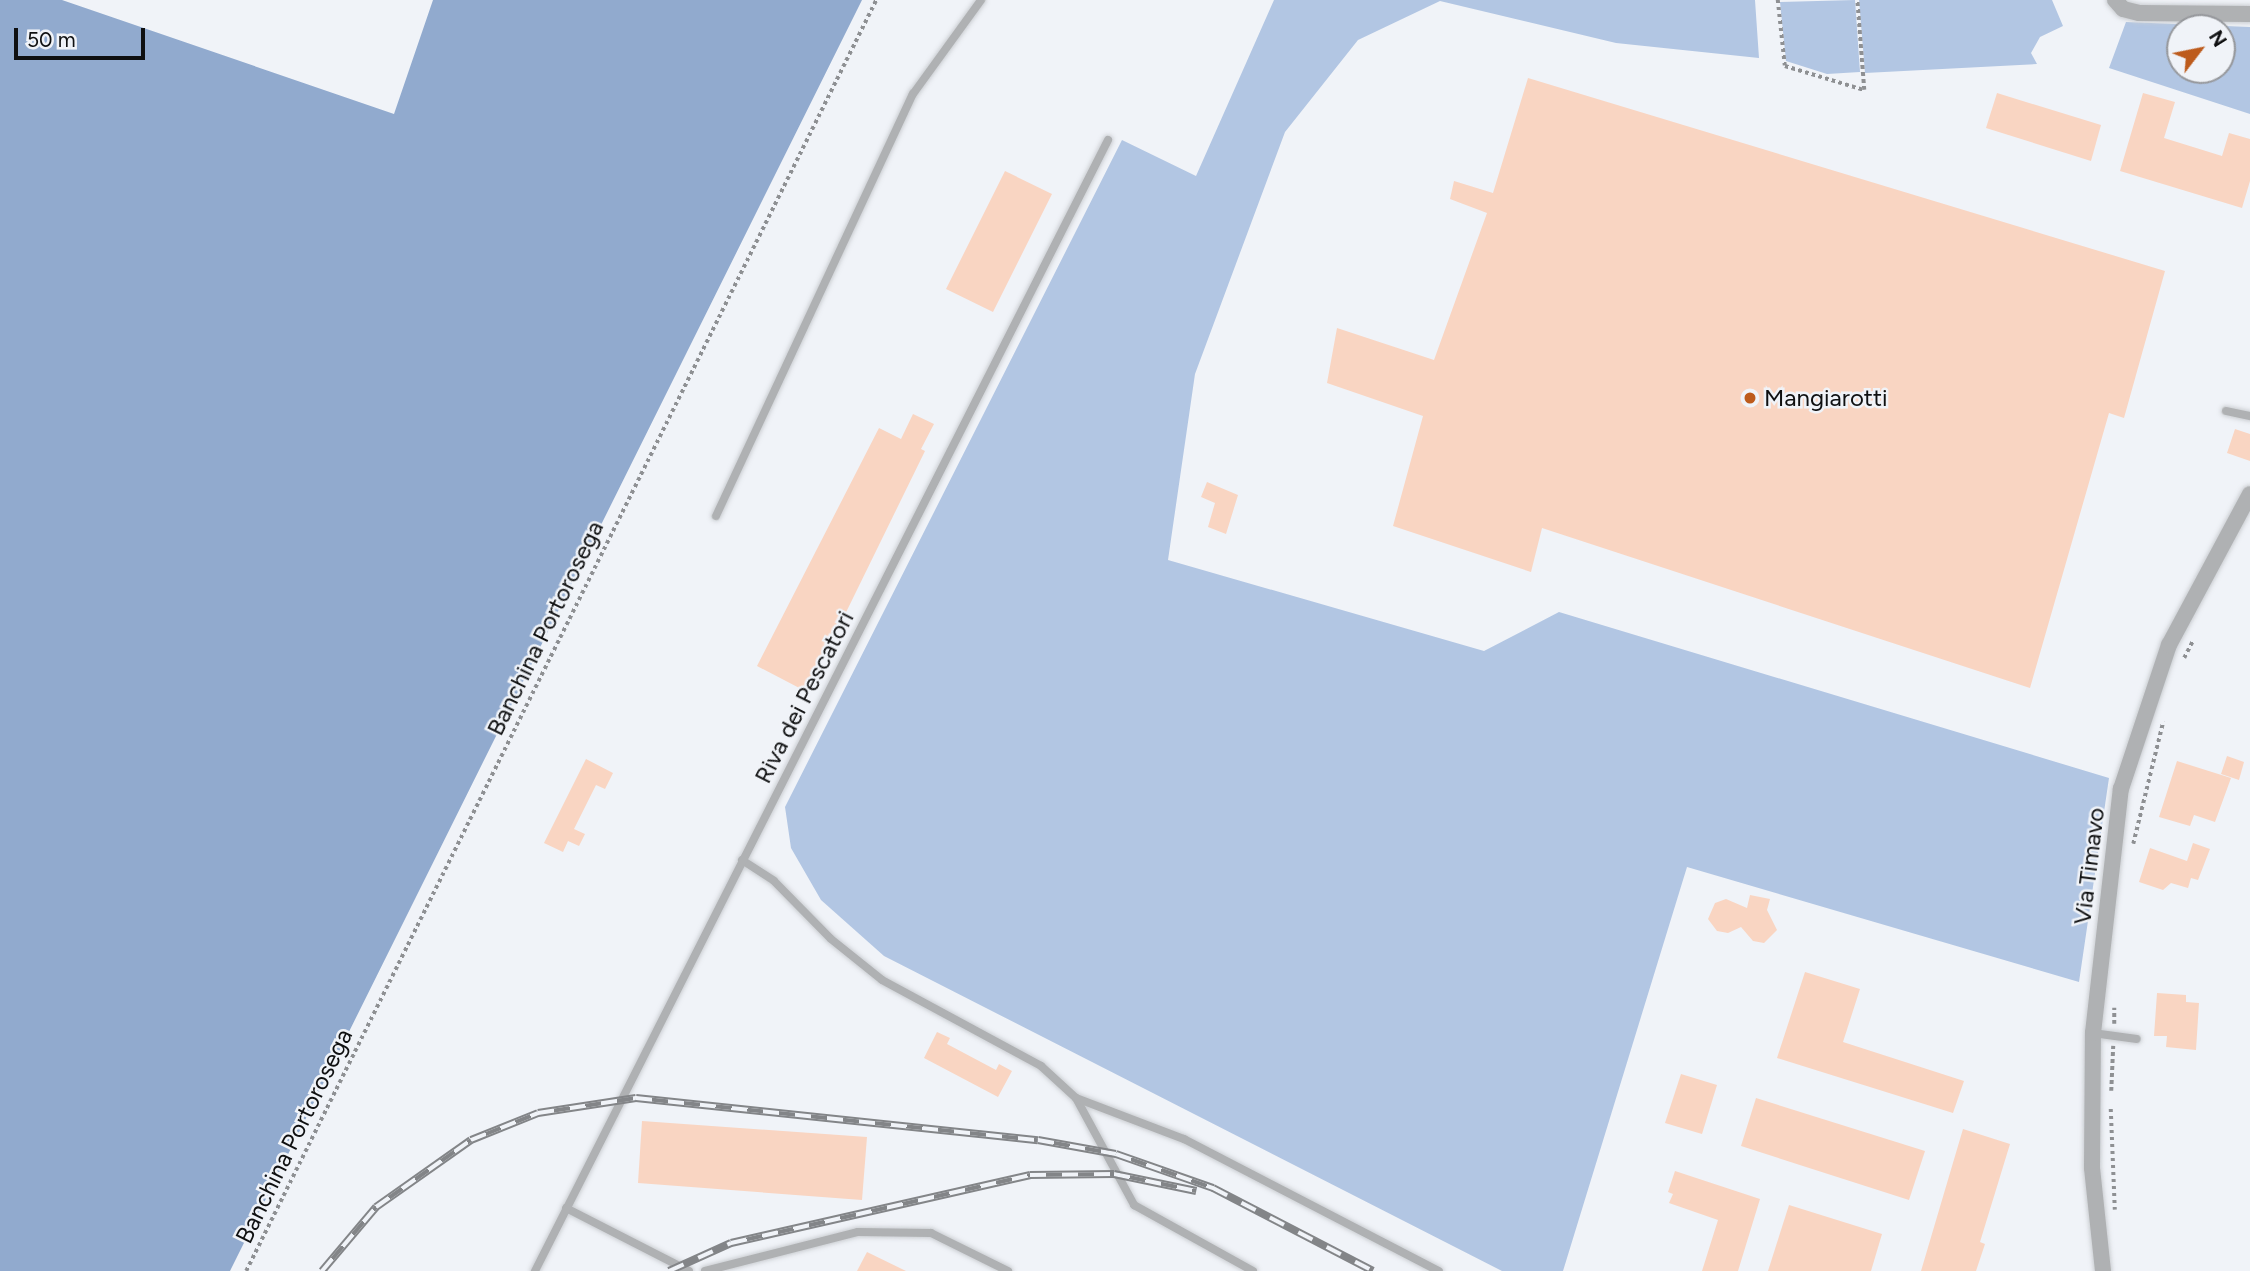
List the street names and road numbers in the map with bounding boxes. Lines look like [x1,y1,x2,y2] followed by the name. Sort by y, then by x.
[481,516,609,740] street label: Banchina Portorosega
[748,606,860,788] street label: Riva dei Pescatori
[2068,806,2110,926] street label: Via Timavo
[230,1024,358,1248] street label: Banchina Portorosega

